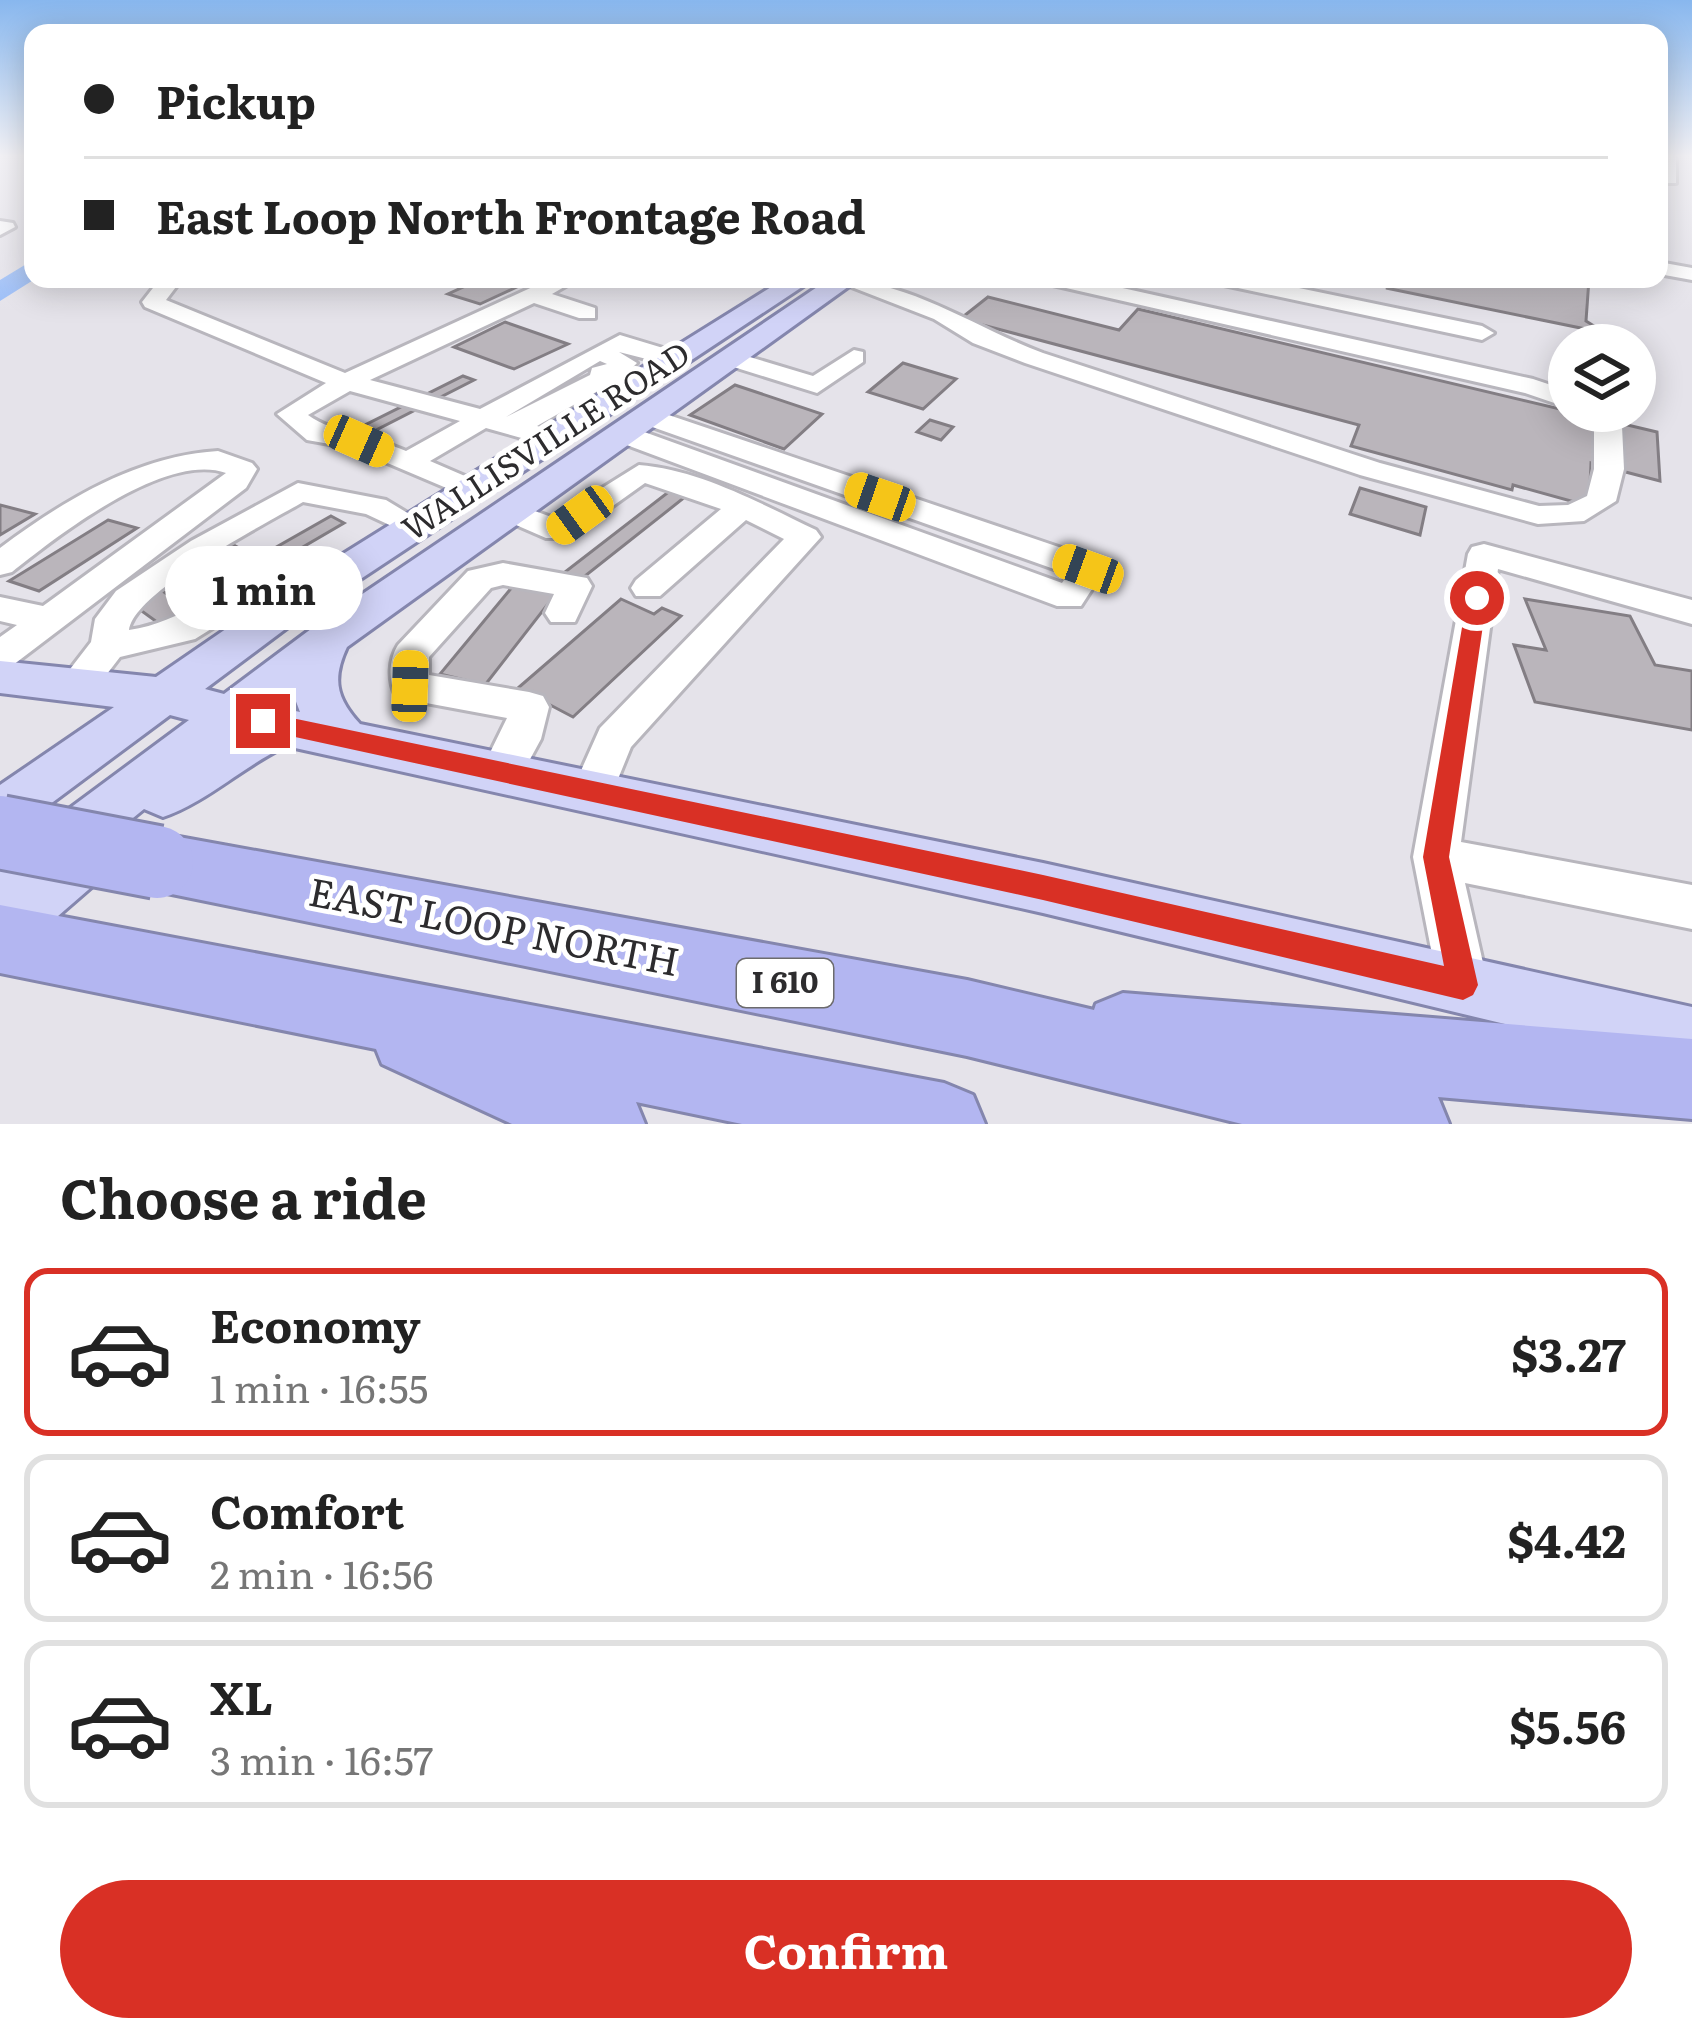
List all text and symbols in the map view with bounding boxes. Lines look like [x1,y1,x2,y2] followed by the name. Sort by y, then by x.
[156,66,316,133] text: Pickup
[156,181,866,248] text: East Loop North Frontage Road
[1548,324,1656,432] map controls
[1548,324,1656,432] button: layers
[391,327,698,551] street label: WALLISVILLE ROAD
[319,410,399,472] car
[840,468,920,526] car
[540,479,620,551] car
[1048,540,1128,598] car
[164,547,362,631] callout: 1 min
[212,559,316,617] text: 1 min
[1450,571,1504,625] route start
[391,649,429,723] car
[236,694,290,748] route end
[305,860,685,988] street label: EAST LOOP NORTH
[737,959,833,1007] road number: I 610
[60,1155,427,1236] text: Choose a ride
[210,1290,421,1357] text: Economy
[66,1298,174,1406] icon: car
[1511,1319,1626,1386] text: $3.27
[210,1357,428,1415] text: 1 min · 16:55
[210,1476,404,1543] text: Comfort
[66,1484,174,1592] icon: car
[1507,1505,1626,1572] text: $4.42
[210,1543,433,1601] text: 2 min · 16:56
[210,1662,273,1729] text: XL
[66,1670,174,1778] icon: car
[1509,1691,1626,1758] text: $5.56
[210,1729,433,1787] text: 3 min · 16:57
[60,1880,1632,2018] button: Confirm

